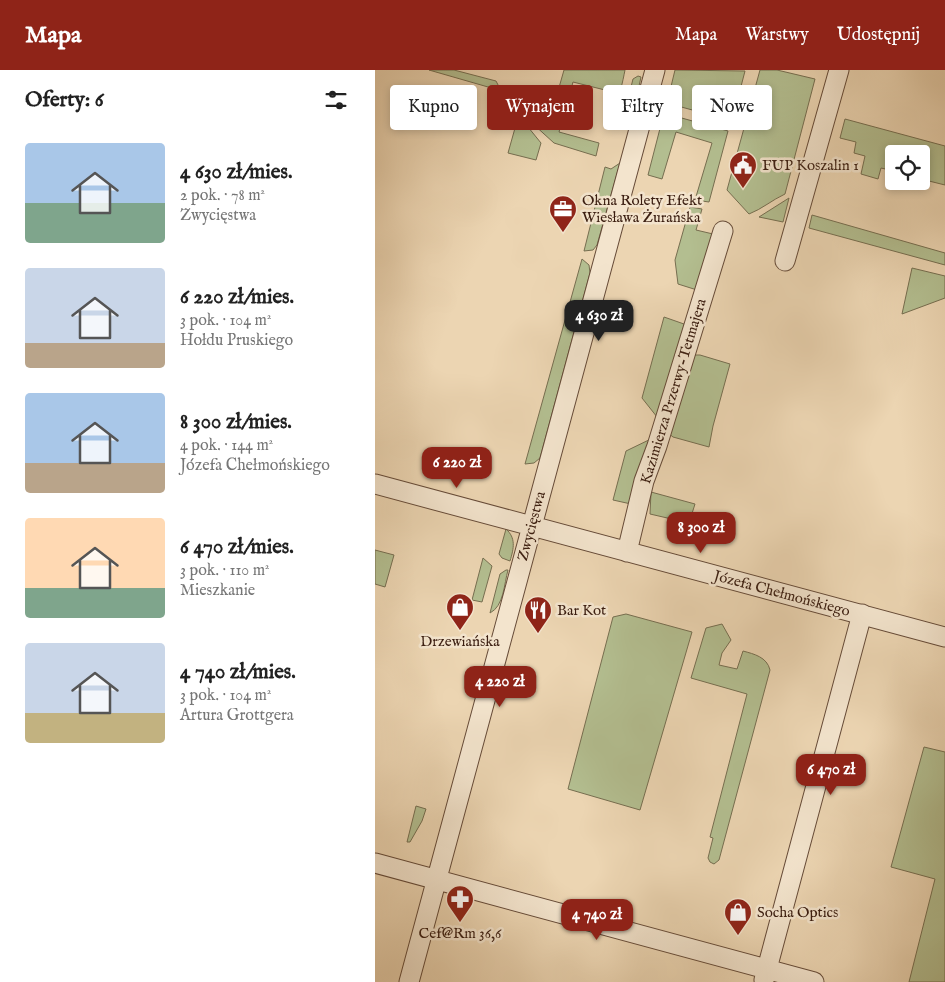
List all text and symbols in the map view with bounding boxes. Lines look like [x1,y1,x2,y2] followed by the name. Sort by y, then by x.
[25,20,81,51] text: Mapa
[675,24,717,47] text: Mapa
[745,24,809,47] text: Warstwy
[837,24,920,47] text: Udostępnij
[390,85,477,130] chip: Kupno
[487,85,593,130] chip: Wynajem
[603,85,682,130] chip: Filtry
[692,85,772,130] chip: Nowe
[322,86,350,114] icon: filters
[25,87,104,114] text: Oferty: 6
[885,145,930,190] map controls
[885,145,930,190] button: locate
[728,150,758,189] public building icon: FUP Koszalin 1
[762,156,859,175] place label: FUP Koszalin 1
[180,159,292,186] text: 4 630 zł/mies.
[65,163,125,223] icon: home
[180,186,265,206] text: 2 pok. · 78 m²
[582,191,702,227] place label: Okna Rolety Efekt Wiesława Żurańska
[548,194,578,233] office icon: Okna Rolety Efekt Wiesława Żurańska
[180,206,256,226] text: Zwycięstwa
[180,284,294,311] text: 6 220 zł/mies.
[65,288,125,348] icon: home
[636,296,711,486] street label: Kazimierza Przerwy-Tetmajera
[547,300,651,342] pin: 4 630 zł
[575,306,623,326] text: 4 630 zł
[180,311,271,331] text: 3 pok. · 104 m²
[180,331,293,351] text: Hołdu Pruskiego
[180,409,292,436] text: 8 300 zł/mies.
[65,413,125,473] icon: home
[180,436,273,456] text: 4 pok. · 144 m²
[405,446,509,489] pin: 6 220 zł
[433,453,481,473] text: 6 220 zł
[180,456,330,476] text: Józefa Chełmońskiego
[513,489,550,563] street label: Zwycięstwa
[649,512,753,554] pin: 8 300 zł
[678,518,724,538] text: 8 300 zł
[180,534,294,561] text: 6 470 zł/mies.
[65,538,125,598] icon: home
[180,561,269,581] text: 3 pok. · 110 m²
[710,566,852,621] street label: Józefa Chełmońskiego
[180,581,255,601] text: Mieszkanie
[445,592,475,631] shop icon: Drzewiańska
[523,595,553,634] restaurant icon: Bar Kot
[557,601,606,620] place label: Bar Kot
[420,632,500,651] place label: Drzewiańska
[180,659,296,686] text: 4 740 zł/mies.
[65,663,125,723] icon: home
[448,666,552,708] pin: 4 220 zł
[475,672,525,692] text: 4 220 zł
[180,686,271,706] text: 3 pok. · 104 m²
[180,706,294,726] text: Artura Grottgera
[779,754,883,796] pin: 6 470 zł
[807,760,855,780] text: 6 470 zł
[445,884,475,923] pharmacy icon: Cef@Rm 36,6
[723,897,753,936] shop icon: Socha Optics
[545,898,649,941] pin: 4 740 zł
[757,903,838,922] place label: Socha Optics
[572,905,622,925] text: 4 740 zł
[419,924,502,943] place label: Cef@Rm 36,6

